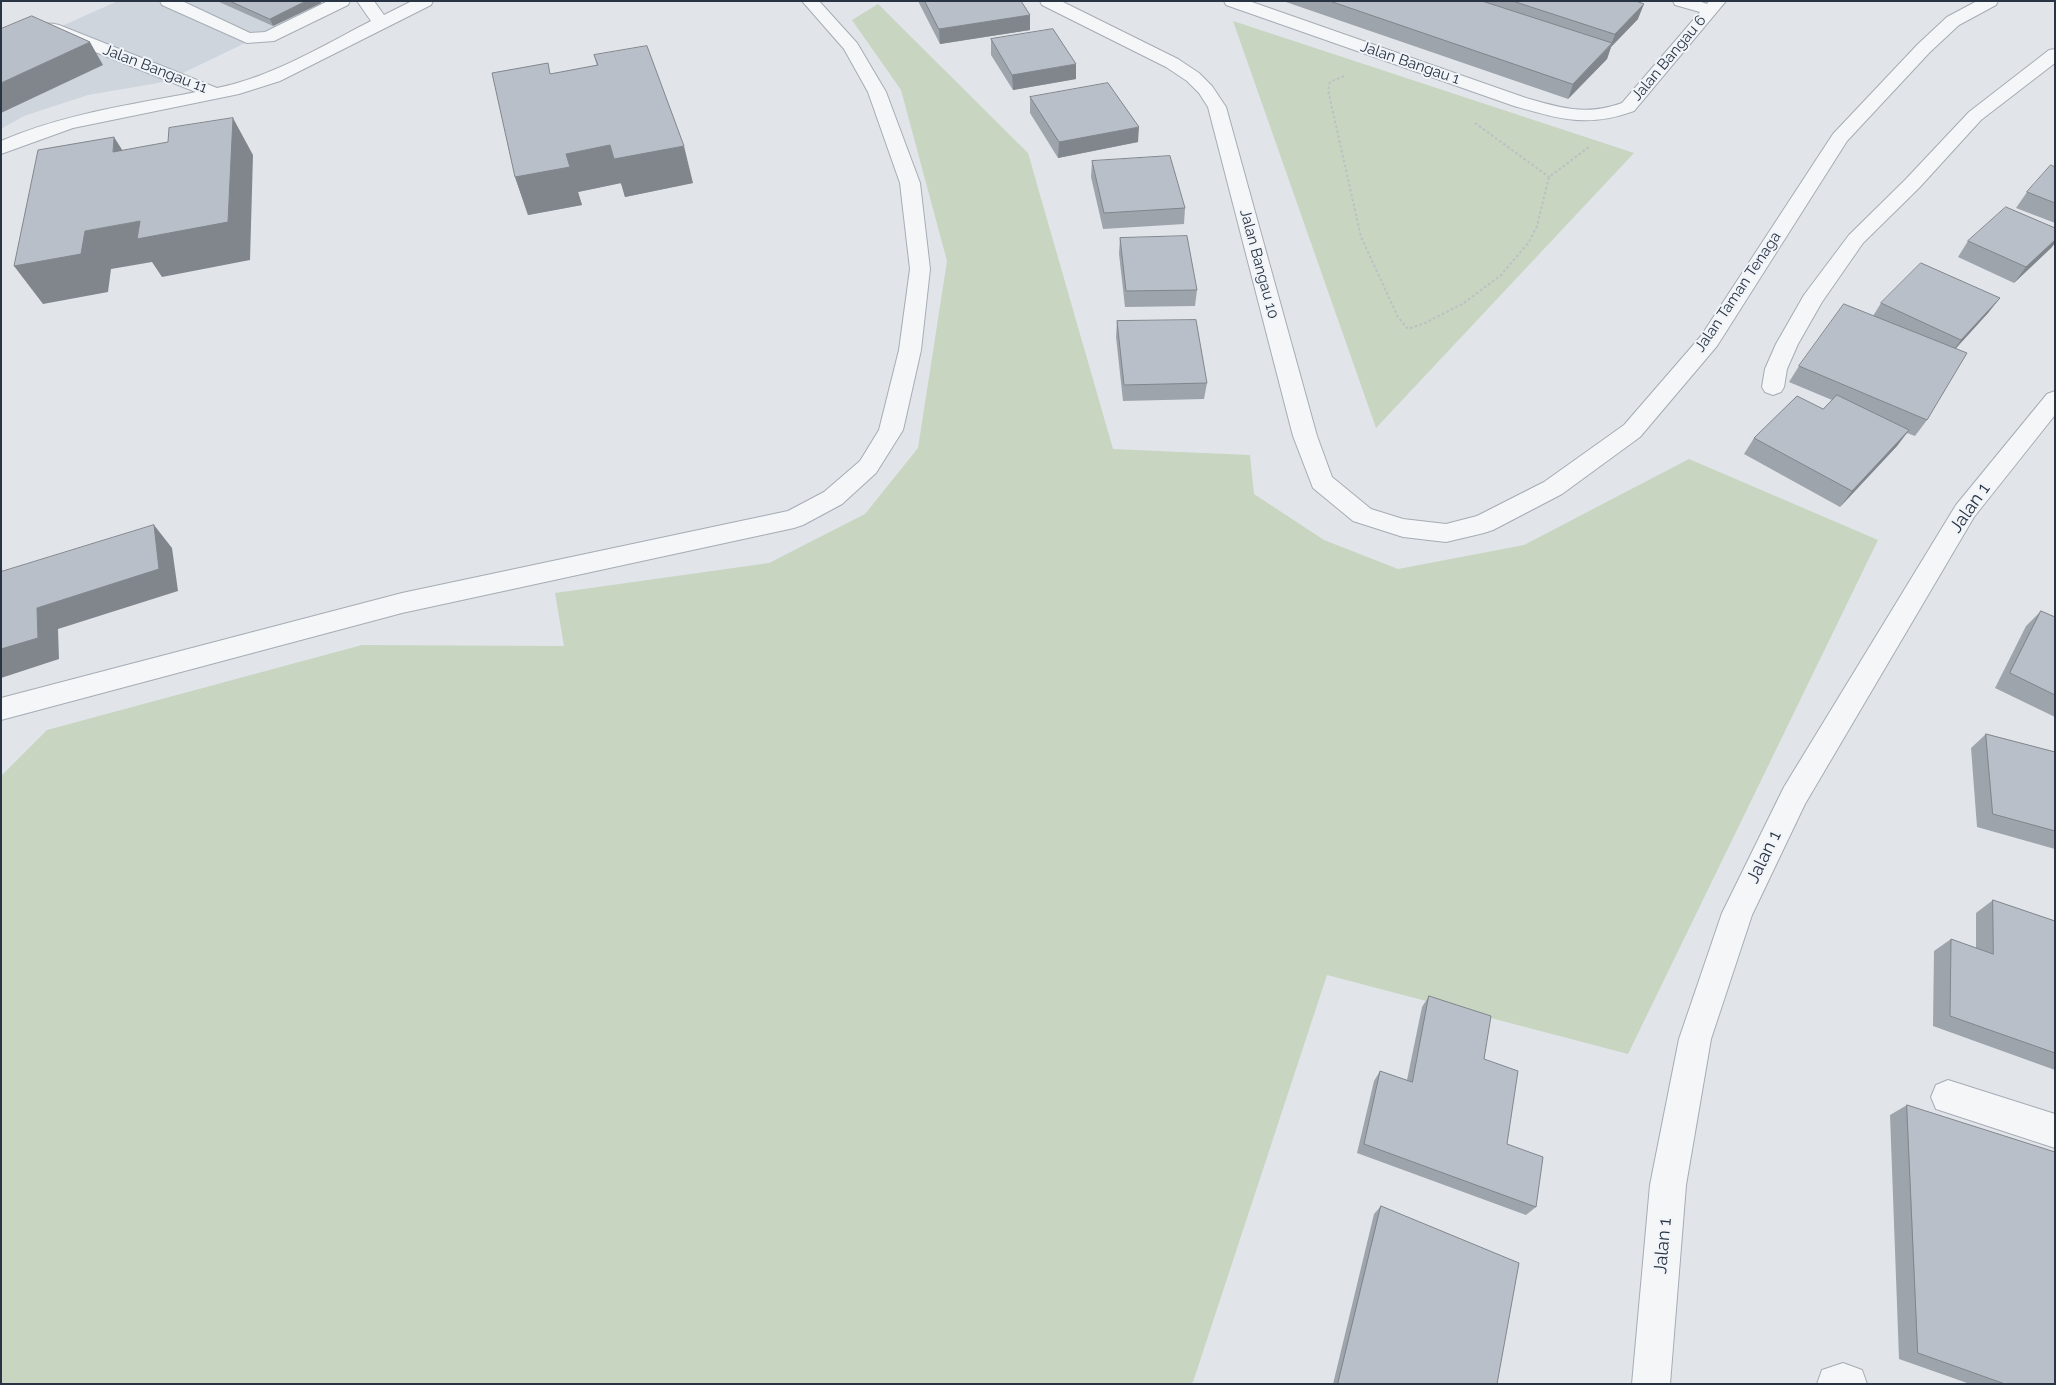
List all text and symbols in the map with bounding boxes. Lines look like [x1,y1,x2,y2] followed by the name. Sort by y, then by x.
[1628,12,1710,104] street label: Jalan Bangau 6
[1358,38,1462,88] street label: Jalan Bangau 1
[100,41,210,97] street label: Jalan Bangau 11
[1236,207,1282,321] street label: Jalan Bangau 10
[1691,229,1785,355] street label: Jalan Taman Tenaga
[1945,479,1995,537] street label: Jalan 1
[1742,827,1786,887] street label: Jalan 1
[1650,1217,1676,1275] street label: Jalan 1

